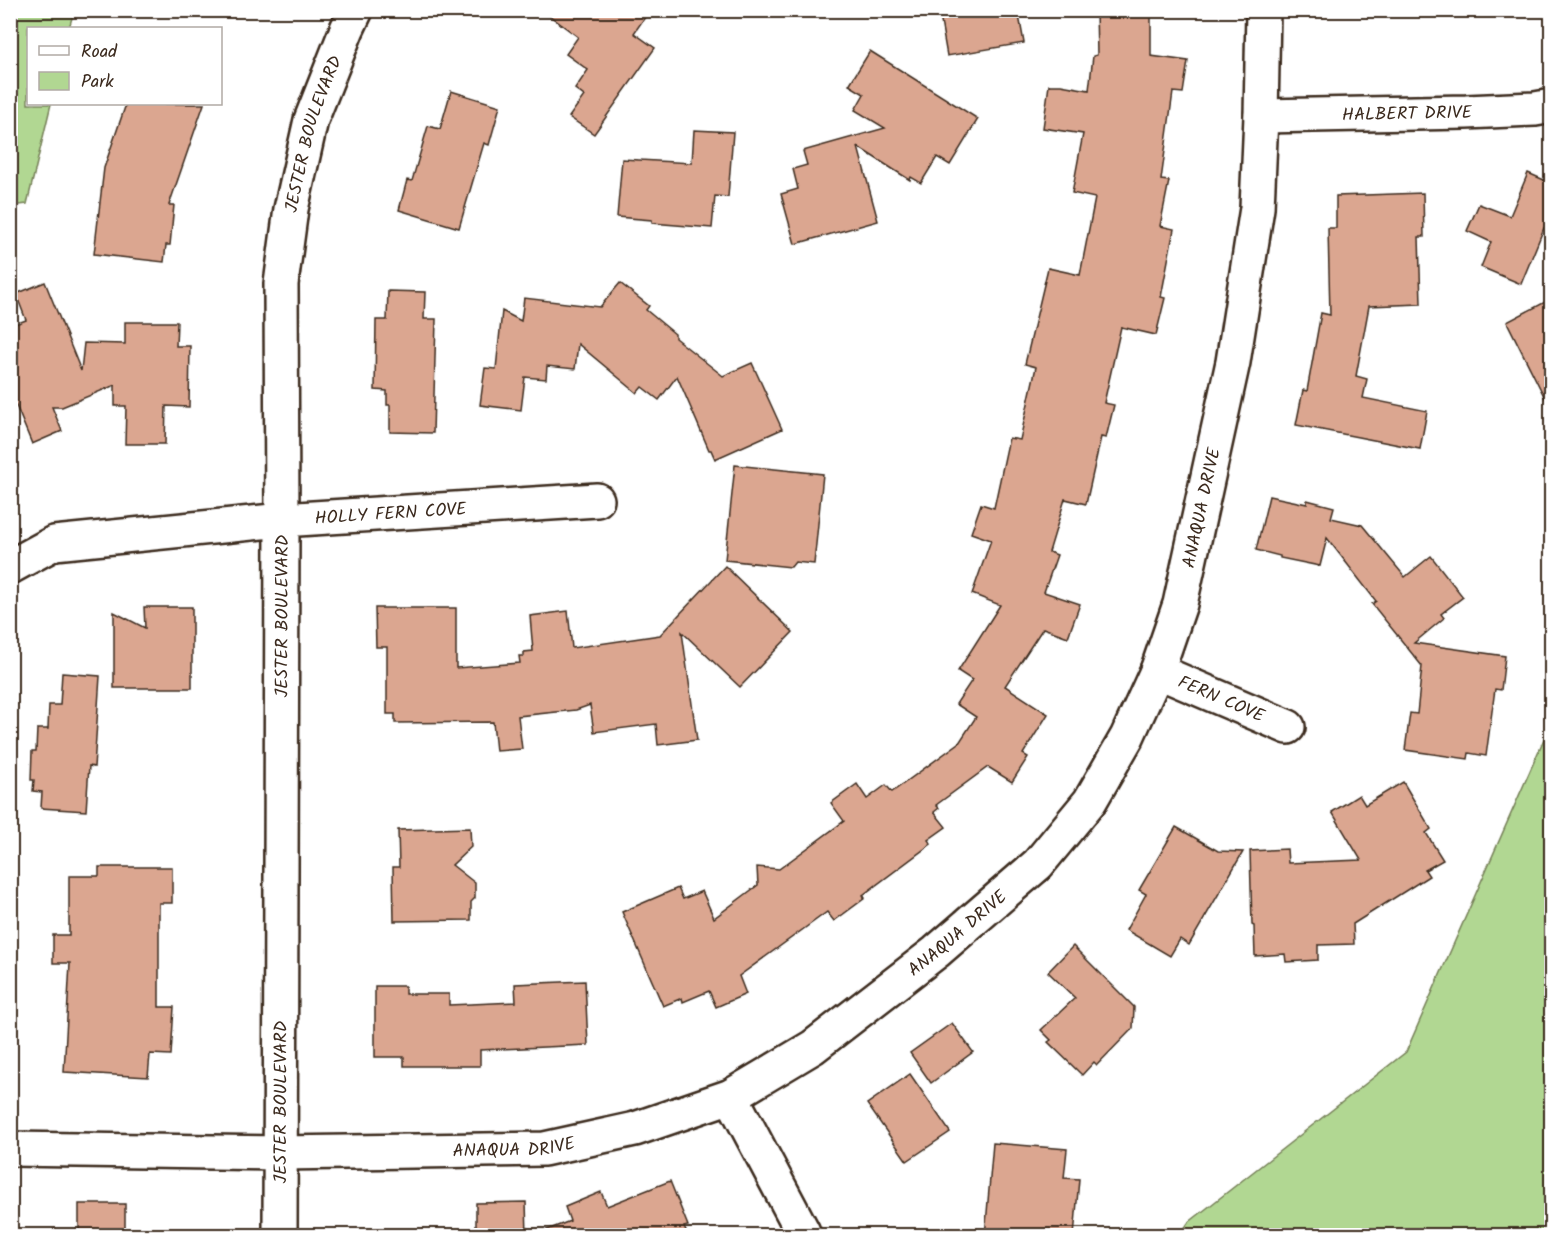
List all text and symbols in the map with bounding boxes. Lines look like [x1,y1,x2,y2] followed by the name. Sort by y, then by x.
[27,27,222,105] legend
[81,38,118,67] text: Road
[278,51,351,215] street label: JESTER BOULEVARD
[81,68,114,97] text: Park
[1342,99,1473,130] street label: HALBERT DRIVE
[1175,445,1230,571] street label: ANAQUA DRIVE
[314,495,468,534] street label: HOLLY FERN COVE
[269,534,298,697] street label: JESTER BOULEVARD
[1173,669,1269,731] street label: FERN COVE
[902,883,1015,985] street label: ANAQUA DRIVE
[267,1020,297,1183] street label: JESTER BOULEVARD
[453,1130,578,1166] street label: ANAQUA DRIVE

